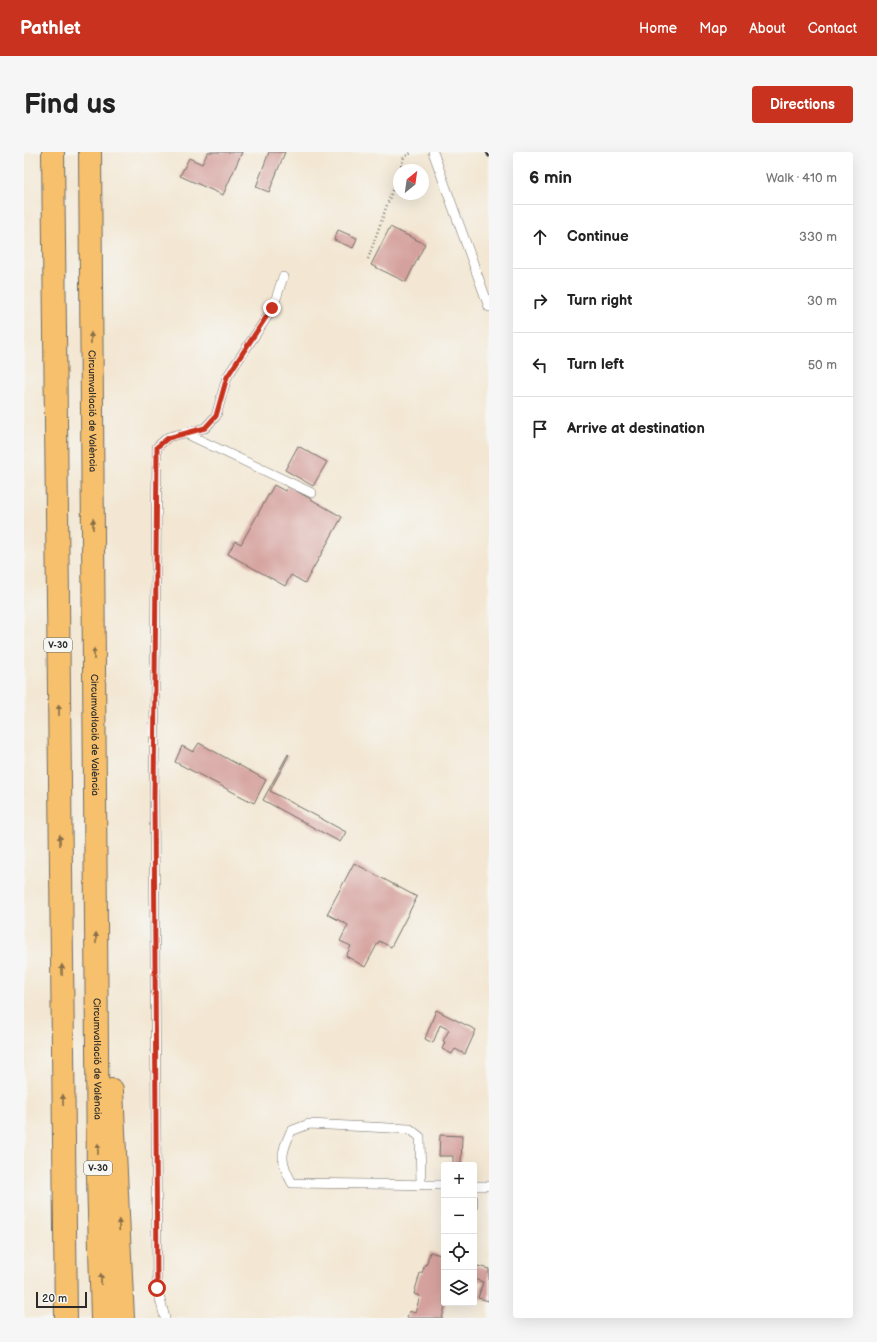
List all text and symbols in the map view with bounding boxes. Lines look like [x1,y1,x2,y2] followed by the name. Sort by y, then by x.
[20,17,81,40] text: Pathlet
[639,20,677,37] text: Home
[699,20,727,37] text: Map
[749,20,786,37] text: About
[808,20,857,37] text: Contact
[752,86,853,123] button: Directions
[24,88,116,121] text: Find us
[393,164,429,200] north arrow
[529,168,572,188] text: 6 min
[766,170,837,186] text: Walk · 410 m
[529,226,551,248] icon: ahead
[567,227,629,246] text: Continue
[799,229,837,245] text: 330 m
[529,290,551,312] icon: right
[567,291,632,310] text: Turn right
[807,293,837,309] text: 30 m
[263,299,281,317] route end
[88,331,94,344] one-way arrow
[86,350,98,472] street label: Circumval·lació de València
[529,354,551,376] icon: left
[567,355,624,374] text: Turn left
[808,357,837,373] text: 50 m
[529,418,551,440] icon: arrive
[567,419,705,438] text: Arrive at destination
[90,517,96,530] one-way arrow
[44,638,72,652] road number: V-30
[91,647,97,660] one-way arrow
[88,674,101,796] street label: Circumval·lació de València
[56,703,62,716] one-way arrow
[57,833,63,846] one-way arrow
[93,931,99,944] one-way arrow
[58,964,65,976] one-way arrow
[91,998,104,1120] street label: Circumval·lació de València
[60,1093,66,1106] one-way arrow
[95,1142,101,1155] one-way arrow
[84,1161,112,1175] road number: V-30
[441,1162,477,1306] map controls
[441,1162,477,1198] button: +
[441,1198,477,1234] button: −
[115,1219,122,1231] one-way arrow
[441,1234,477,1270] button: locate
[441,1270,477,1306] button: layers
[97,1273,104,1285] one-way arrow
[148,1279,166,1297] route start
[36,1290,87,1309] scale bar
[42,1292,67,1305] text: 20 m

